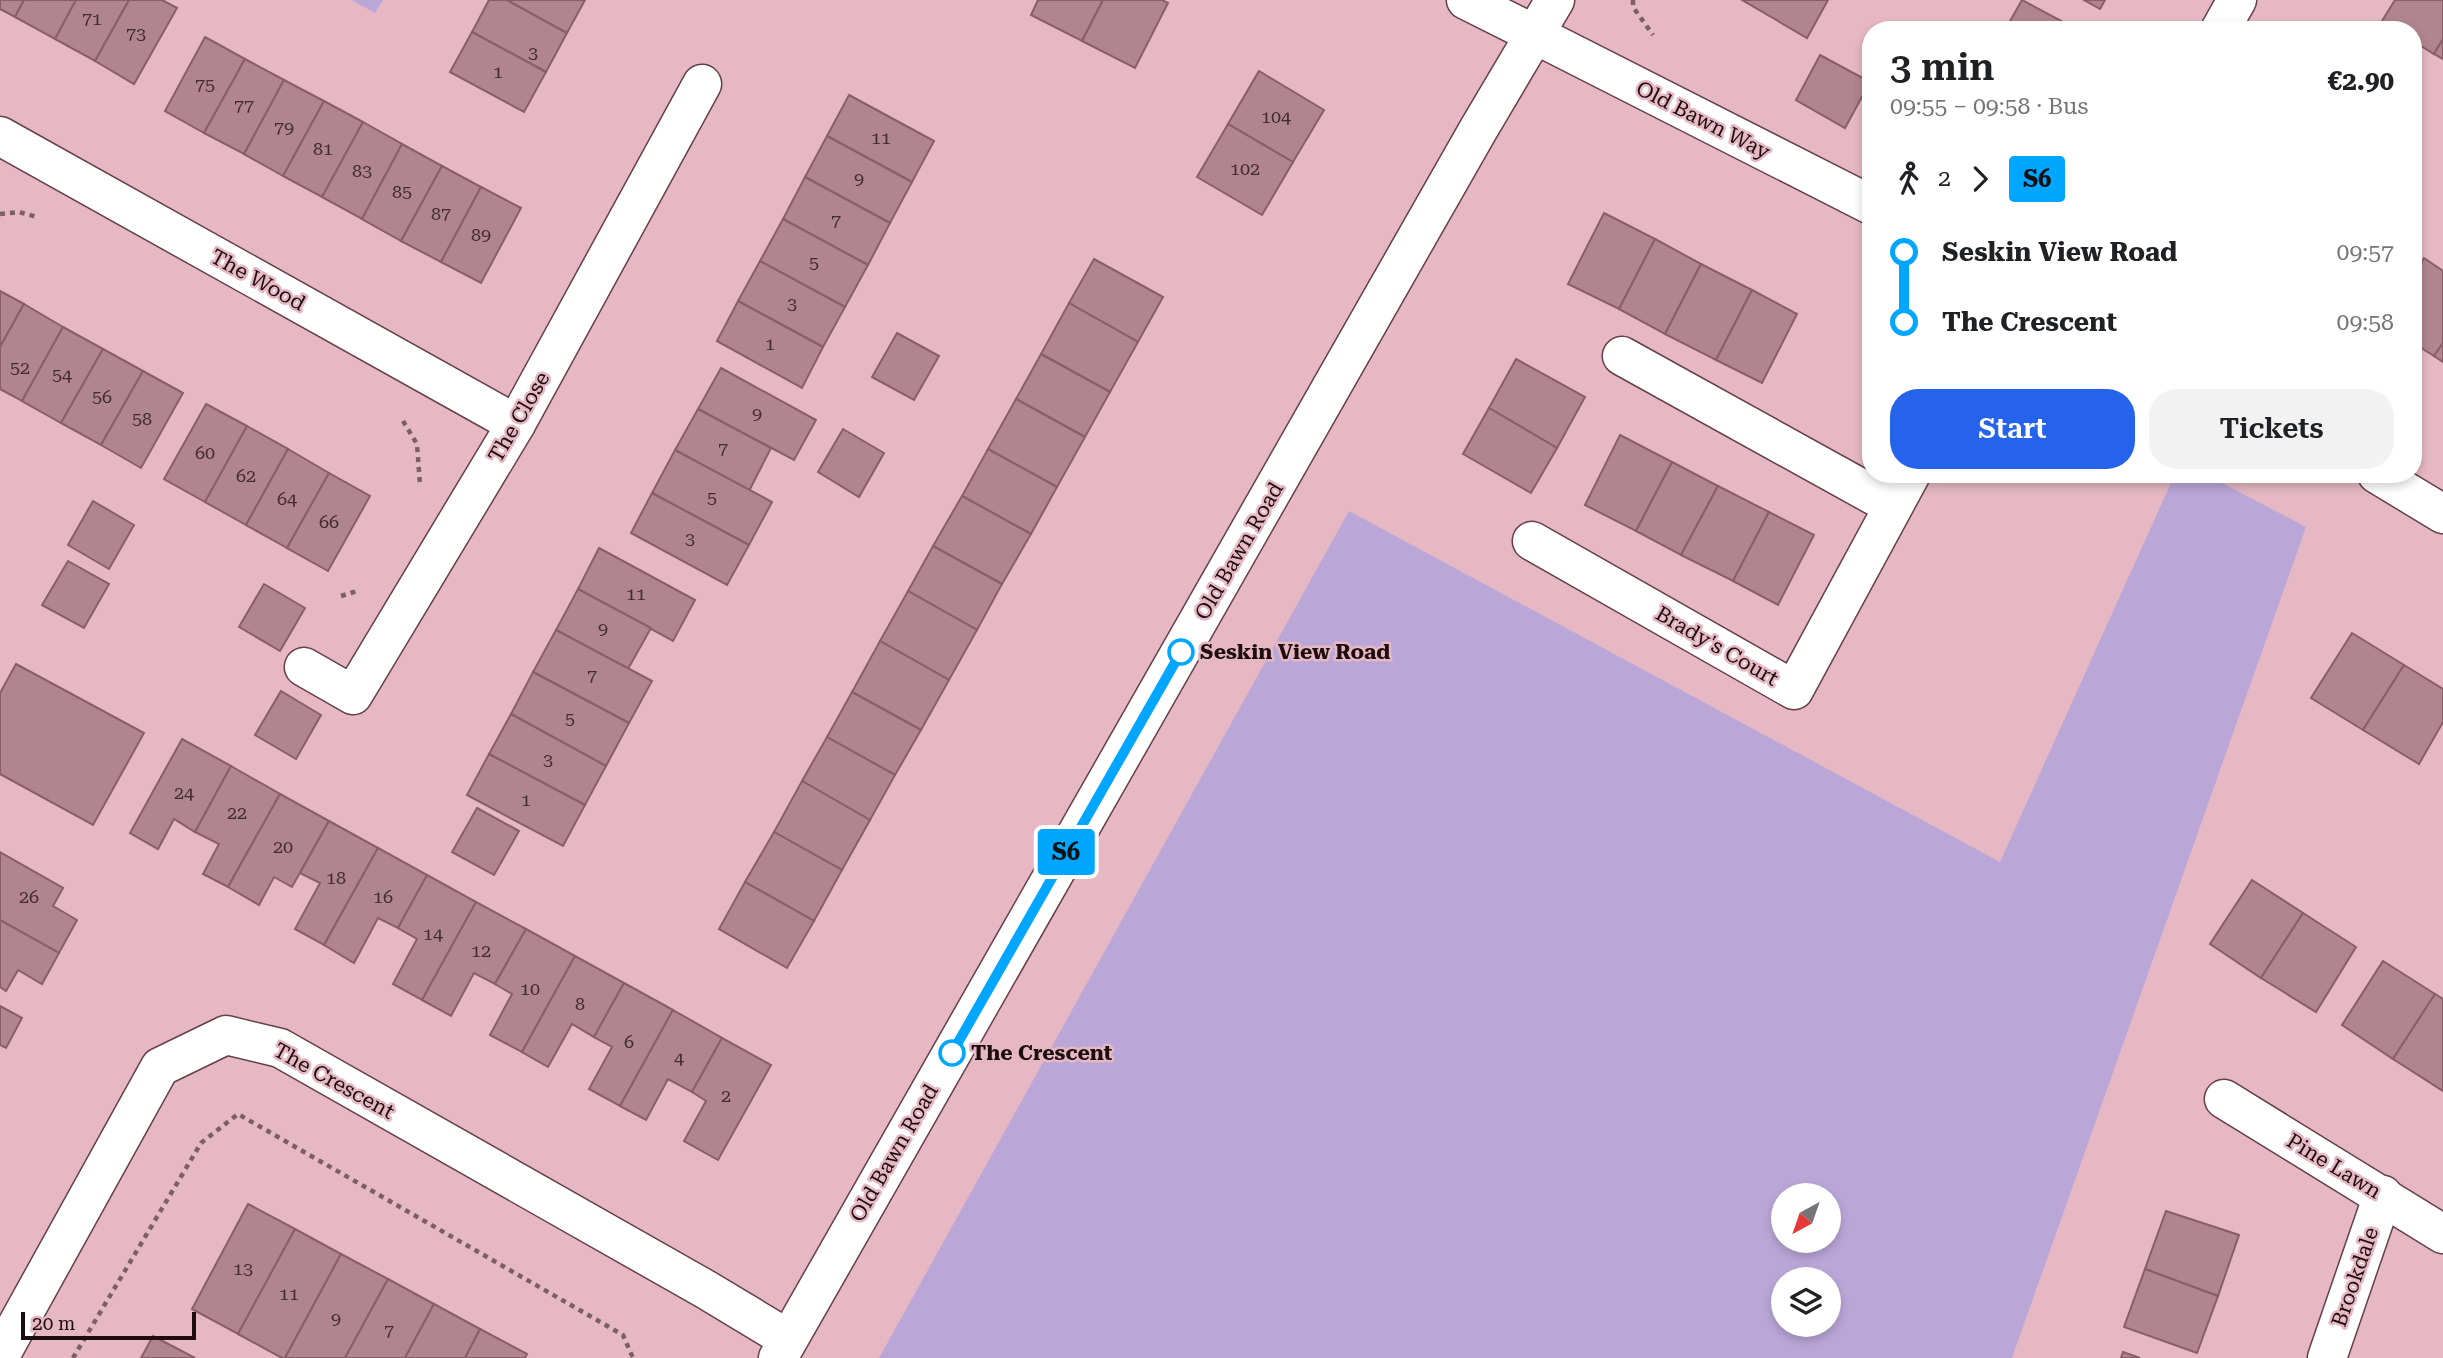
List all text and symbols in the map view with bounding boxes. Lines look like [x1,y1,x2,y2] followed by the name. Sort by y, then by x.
[82,8,102,29] house number: 71
[126,23,146,44] house number: 73
[528,42,538,63] house number: 3
[1890,45,1995,89] text: 3 min
[493,61,503,82] house number: 1
[2328,66,2394,96] text: €2.90
[195,74,215,95] house number: 75
[1632,76,1774,164] street label: Old Bawn Way
[1890,93,2088,120] text: 09:55 – 09:58 · Bus
[234,95,254,116] house number: 77
[1261,106,1291,127] house number: 104
[274,117,294,138] house number: 79
[871,127,891,148] house number: 11
[313,138,333,159] house number: 81
[1230,158,1260,179] house number: 102
[352,160,372,181] house number: 83
[1890,160,1928,198] icon: walk
[1961,160,1999,198] icon: forward
[1938,165,1951,192] text: 2
[2023,165,2051,193] text: S6
[854,168,864,189] house number: 9
[392,181,412,202] house number: 85
[431,203,451,224] house number: 87
[831,210,841,231] house number: 7
[471,224,491,245] house number: 89
[1942,237,2177,267] text: Seskin View Road
[2337,239,2394,266] text: 09:57
[207,244,310,316] street label: The Wood
[809,252,819,273] house number: 5
[787,293,797,314] house number: 3
[1942,307,2117,337] text: The Crescent
[2337,309,2394,336] text: 09:58
[765,333,775,354] house number: 1
[10,357,30,378] house number: 52
[52,364,72,385] house number: 54
[484,368,554,466] street label: The Close
[92,386,112,407] house number: 56
[1890,389,2135,469] button: Start
[2149,389,2394,469] button: Tickets
[752,403,762,424] house number: 9
[132,408,152,429] house number: 58
[718,438,728,459] house number: 7
[195,442,215,463] house number: 60
[236,465,256,486] house number: 62
[1190,478,1288,624] street label: Old Bawn Road
[707,487,717,508] house number: 5
[277,488,297,509] house number: 64
[319,511,339,532] house number: 66
[685,528,695,549] house number: 3
[626,583,646,604] house number: 11
[1651,601,1783,691] street label: Brady's Court
[598,618,608,639] house number: 9
[1168,639,1194,665] marker: Seskin View Road
[1200,640,1390,664] place label: Seskin View Road
[587,665,597,686] house number: 7
[565,708,575,729] house number: 5
[543,749,553,770] house number: 3
[174,782,194,803] house number: 24
[521,789,531,810] house number: 1
[227,802,247,823] house number: 22
[1034,829,1098,875] line badge: S6
[273,836,293,857] house number: 20
[1052,838,1080,866] text: S6
[326,867,346,888] house number: 18
[19,886,39,907] house number: 26
[373,886,393,907] house number: 16
[423,923,443,944] house number: 14
[471,940,491,961] house number: 12
[520,978,540,999] house number: 10
[575,993,585,1014] house number: 8
[624,1031,634,1052] house number: 6
[270,1038,399,1124] street label: The Crescent
[939,1040,965,1066] marker: The Crescent
[971,1041,1113,1065] place label: The Crescent
[674,1047,684,1068] house number: 4
[845,1080,943,1226] street label: Old Bawn Road
[721,1085,731,1106] house number: 2
[2282,1128,2386,1204] street label: Pine Lawn
[1771,1183,1841,1253] north arrow
[1771,1183,1841,1337] map controls
[2327,1224,2383,1330] street label: Brookdale
[233,1258,253,1279] house number: 13
[1771,1267,1841,1337] button: layers
[279,1283,299,1304] house number: 11
[331,1308,341,1329] house number: 9
[21,1309,196,1341] scale bar
[32,1312,75,1335] text: 20 m
[384,1320,394,1341] house number: 7

